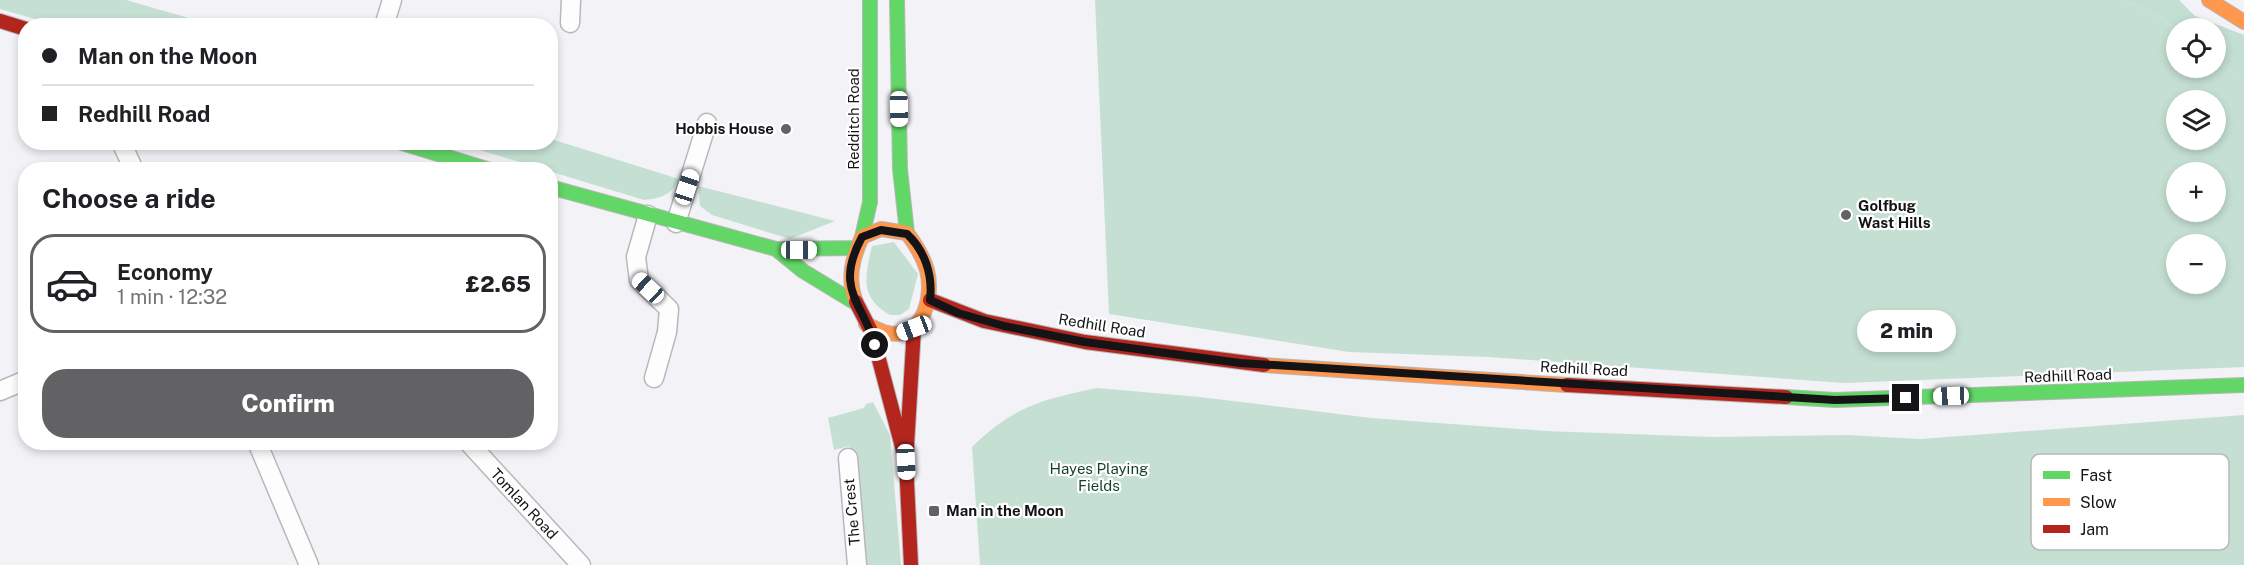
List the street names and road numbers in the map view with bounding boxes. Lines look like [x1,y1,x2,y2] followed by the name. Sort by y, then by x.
[845,68,862,170] street label: Redditch Road
[1057,310,1147,341] street label: Redhill Road
[1540,358,1628,379] street label: Redhill Road
[2024,365,2112,386] street label: Redhill Road
[487,465,561,542] street label: Tomlan Road
[840,478,863,546] street label: The Crest

